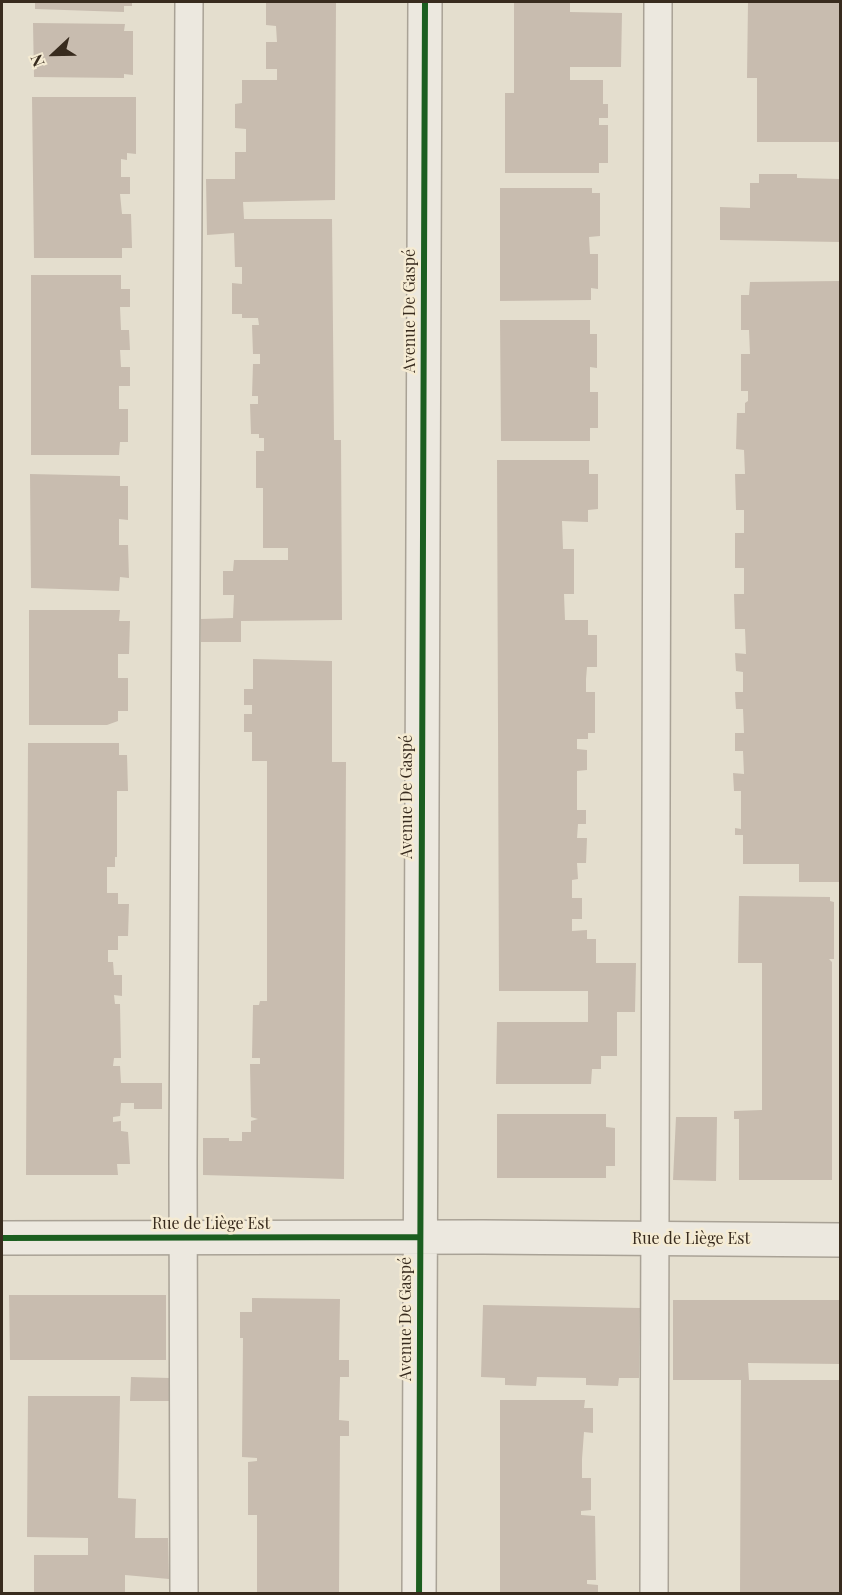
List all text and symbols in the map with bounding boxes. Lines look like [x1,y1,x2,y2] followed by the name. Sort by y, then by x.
[24,24,84,84] north arrow
[25,52,49,70] text: N
[400,249,420,373] street label: Avenue De Gaspé
[397,735,417,859] street label: Avenue De Gaspé
[152,1214,270,1234] street label: Rue de Liège Est
[632,1229,750,1249] street label: Rue de Liège Est
[396,1257,416,1381] street label: Avenue De Gaspé

